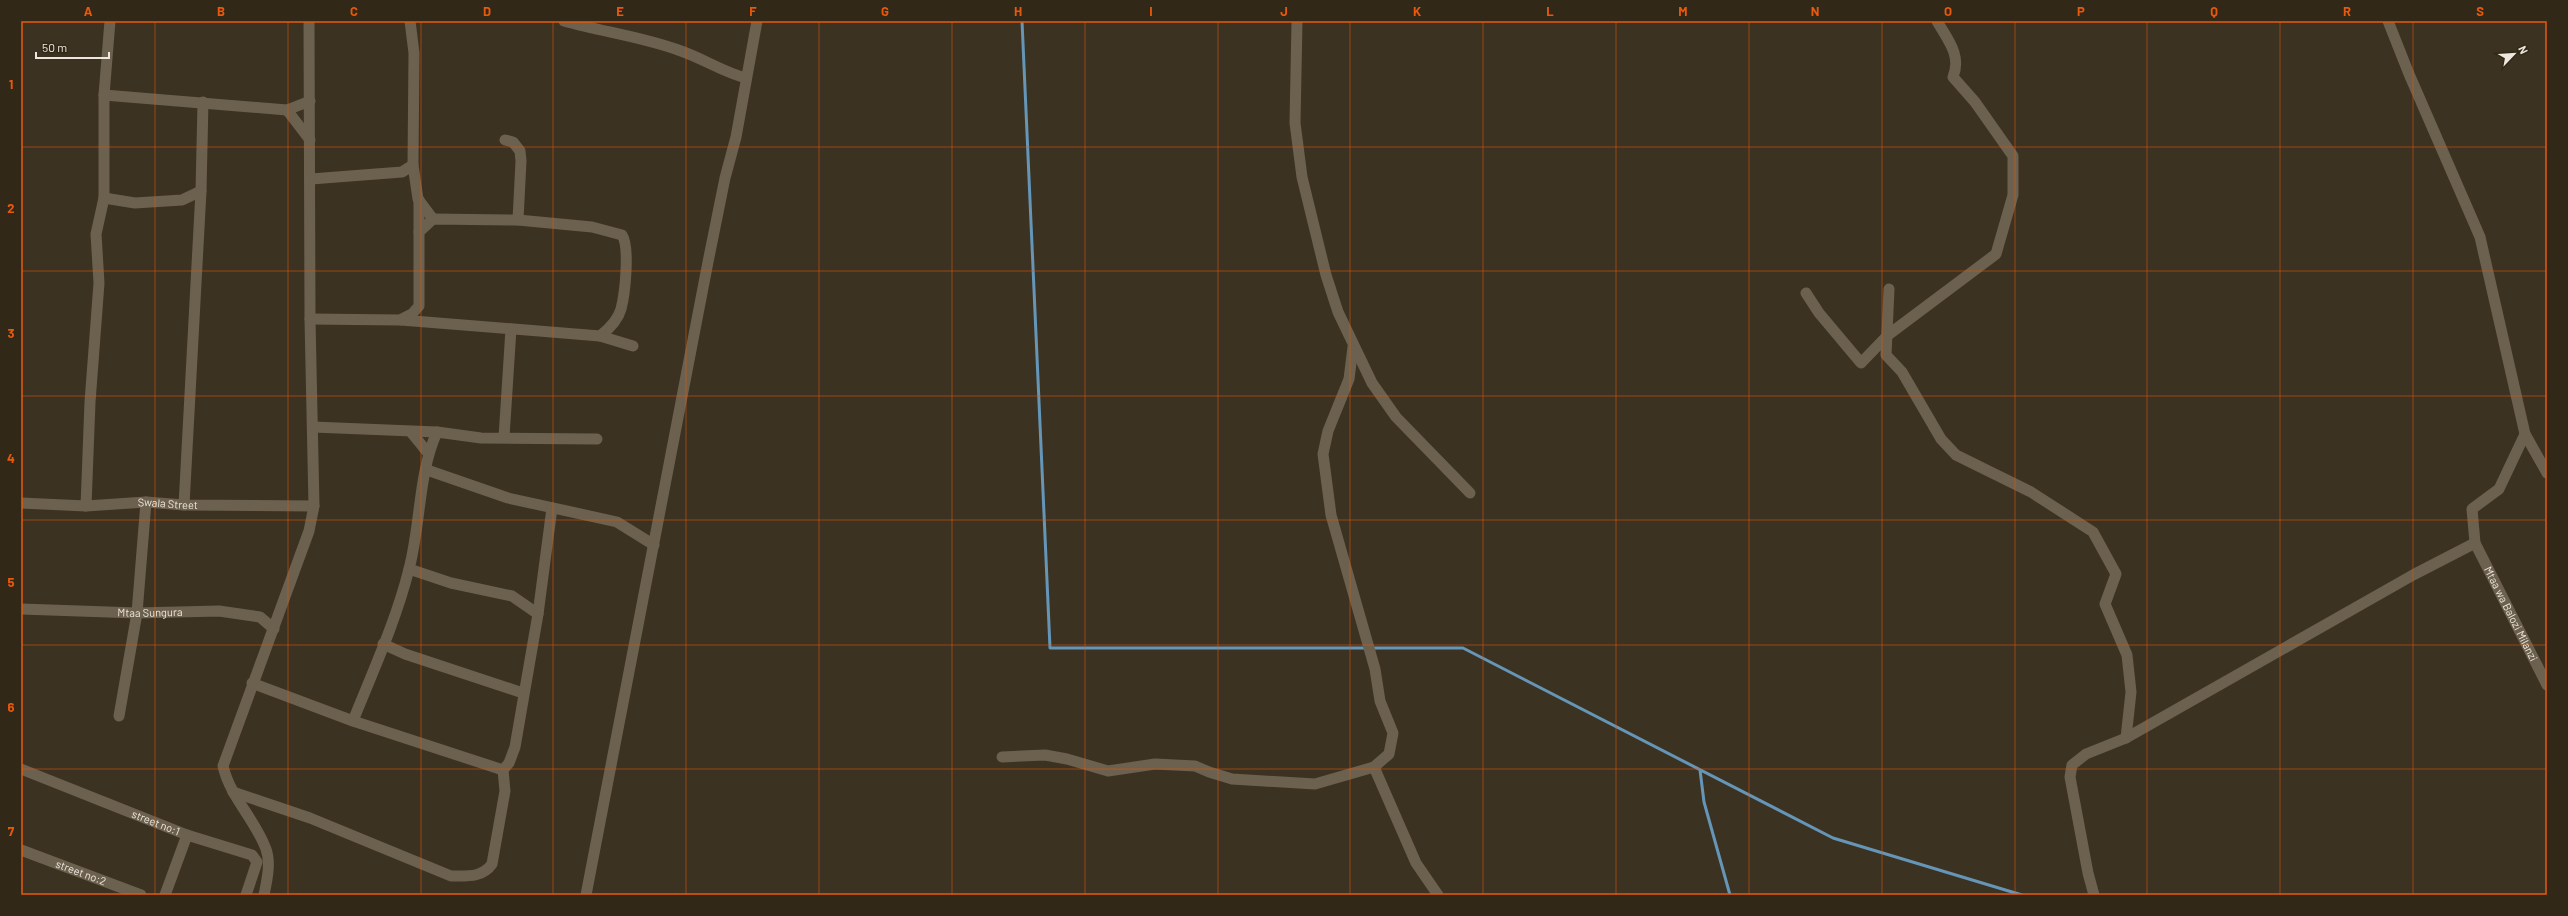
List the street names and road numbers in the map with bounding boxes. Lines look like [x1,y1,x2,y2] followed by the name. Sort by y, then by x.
[137,495,198,511] street label: Swala Street
[2482,564,2541,663] street label: Mtaa wa Balozi Milanzi
[117,605,183,619] street label: Mtaa Sungura
[130,807,182,837] street label: street no:1
[54,857,108,887] street label: street no:2

